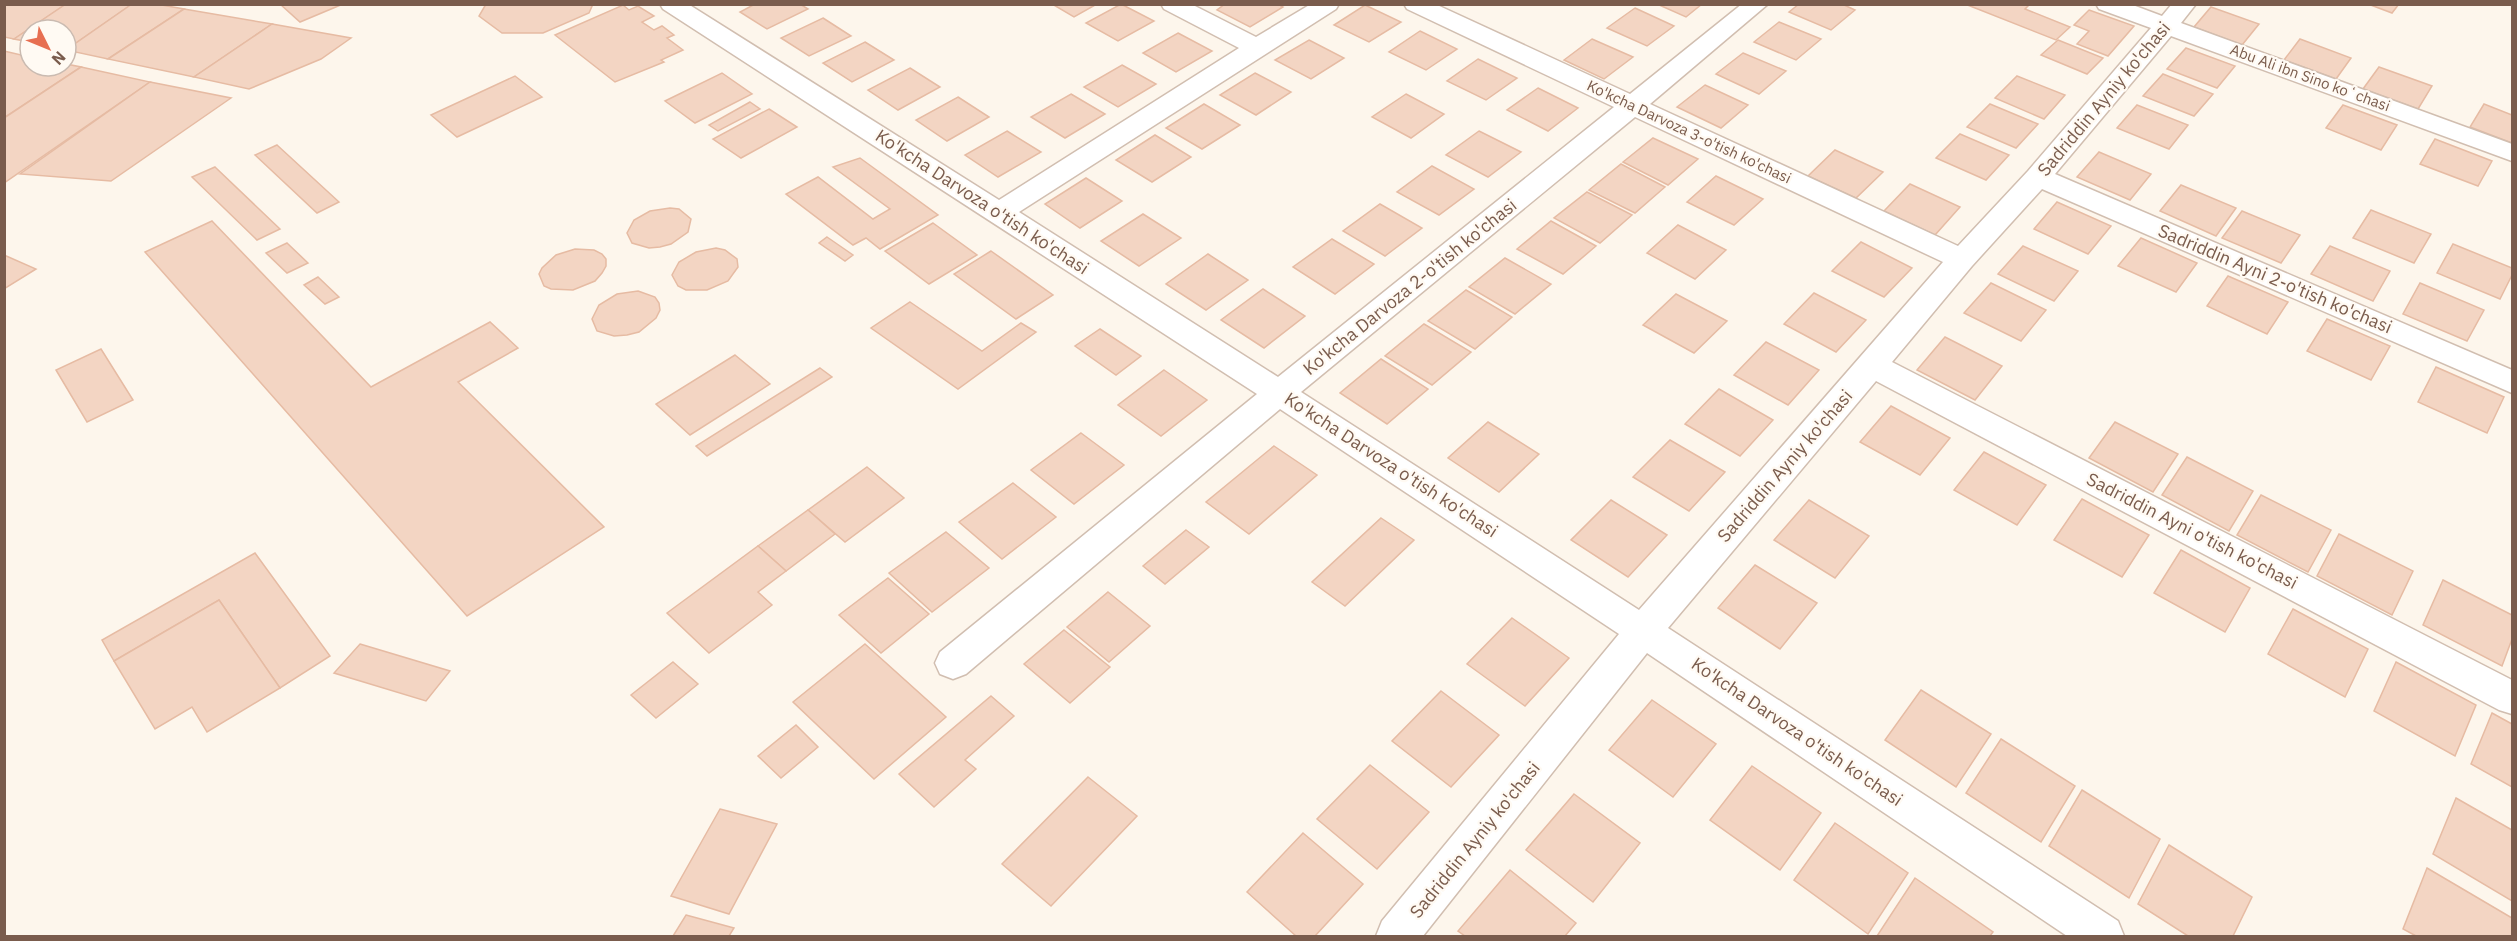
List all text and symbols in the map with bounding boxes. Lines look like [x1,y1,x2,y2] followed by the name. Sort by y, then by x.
[2032,17,2175,181] street label: Sadriddin Ayniy ko'chasi
[18,18,78,78] north arrow
[2228,40,2393,115] street label: Abu Ali ibn Sino koʻchasi
[48,47,70,69] text: N
[1584,76,1794,187] street label: Ko'kcha Darvoza 3-o'tish ko'chasi
[871,124,1093,279] street label: Ko'kcha Darvoza o'tish ko'chasi
[1298,193,1521,380] street label: Ko'kcha Darvoza 2-o'tish ko'chasi
[2155,219,2396,338] street label: Sadriddin Ayni 2-o'tish ko'chasi
[1712,385,1857,547] street label: Sadriddin Ayniy ko'chasi
[1280,387,1502,542] street label: Ko'kcha Darvoza o'tish ko'chasi
[2083,467,2302,594] street label: Sadriddin Ayni o'tish ko'chasi
[1687,652,1907,811] street label: Ko'kcha Darvoza o'tish ko'chasi
[1404,757,1545,923] street label: Sadriddin Ayniy ko'chasi

